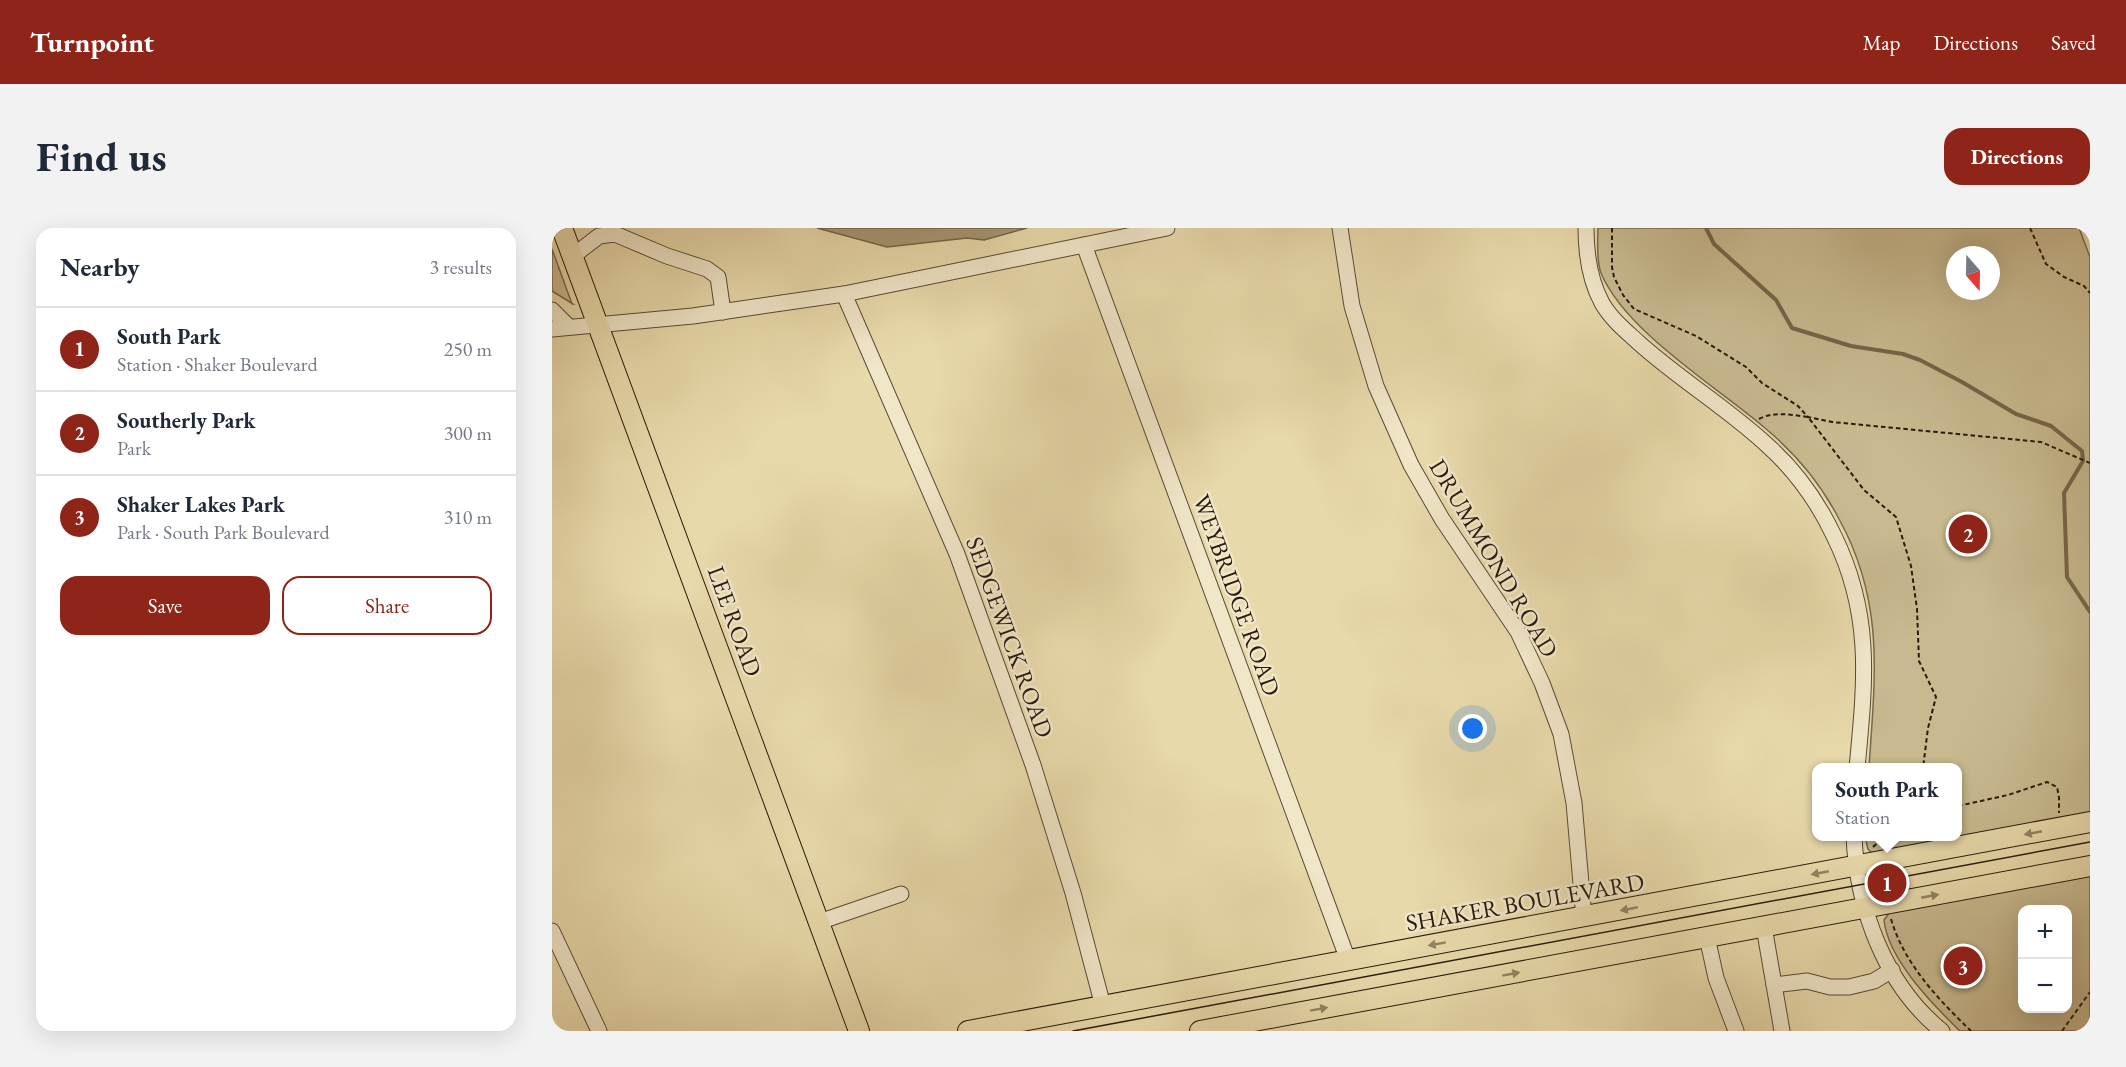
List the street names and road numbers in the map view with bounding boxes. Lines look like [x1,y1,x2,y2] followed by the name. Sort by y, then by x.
[1423,453,1565,663] street label: DRUMMOND ROAD
[1186,490,1288,700] street label: WEYBRIDGE ROAD
[959,532,1061,742] street label: SEDGEWICK ROAD
[701,562,769,680] street label: LEE ROAD
[1403,866,1647,938] street label: SHAKER BOULEVARD

